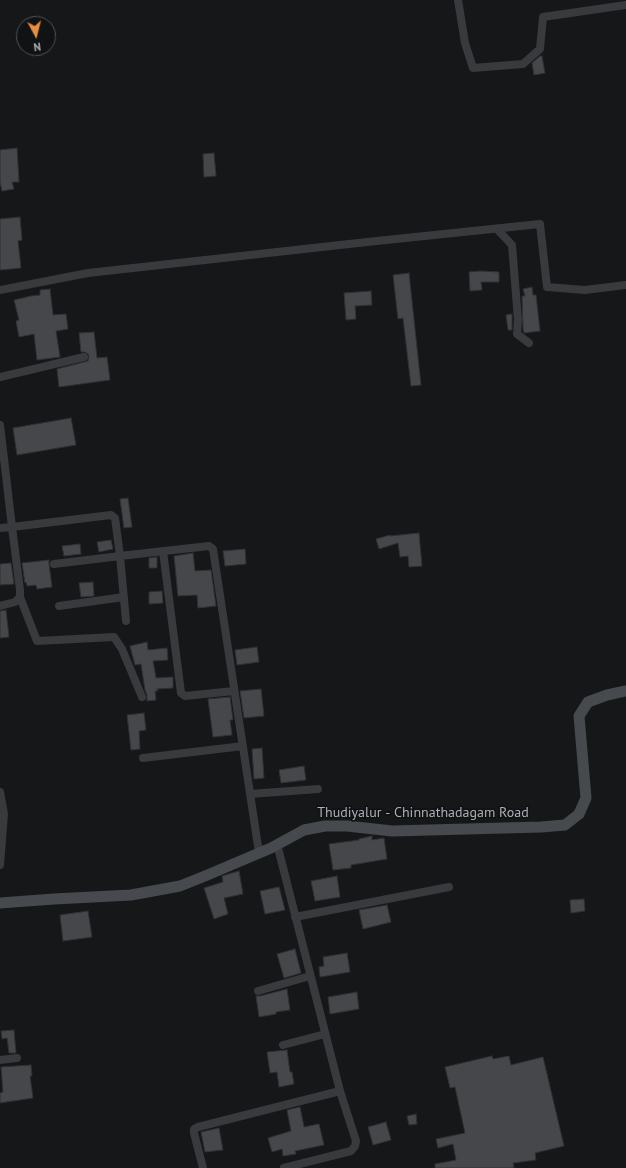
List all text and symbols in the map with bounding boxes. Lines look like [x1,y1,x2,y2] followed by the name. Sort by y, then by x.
[16,16,56,56] north arrow
[33,40,42,54] text: N
[317,805,529,821] street label: Thudiyalur - Chinnathadagam Road

